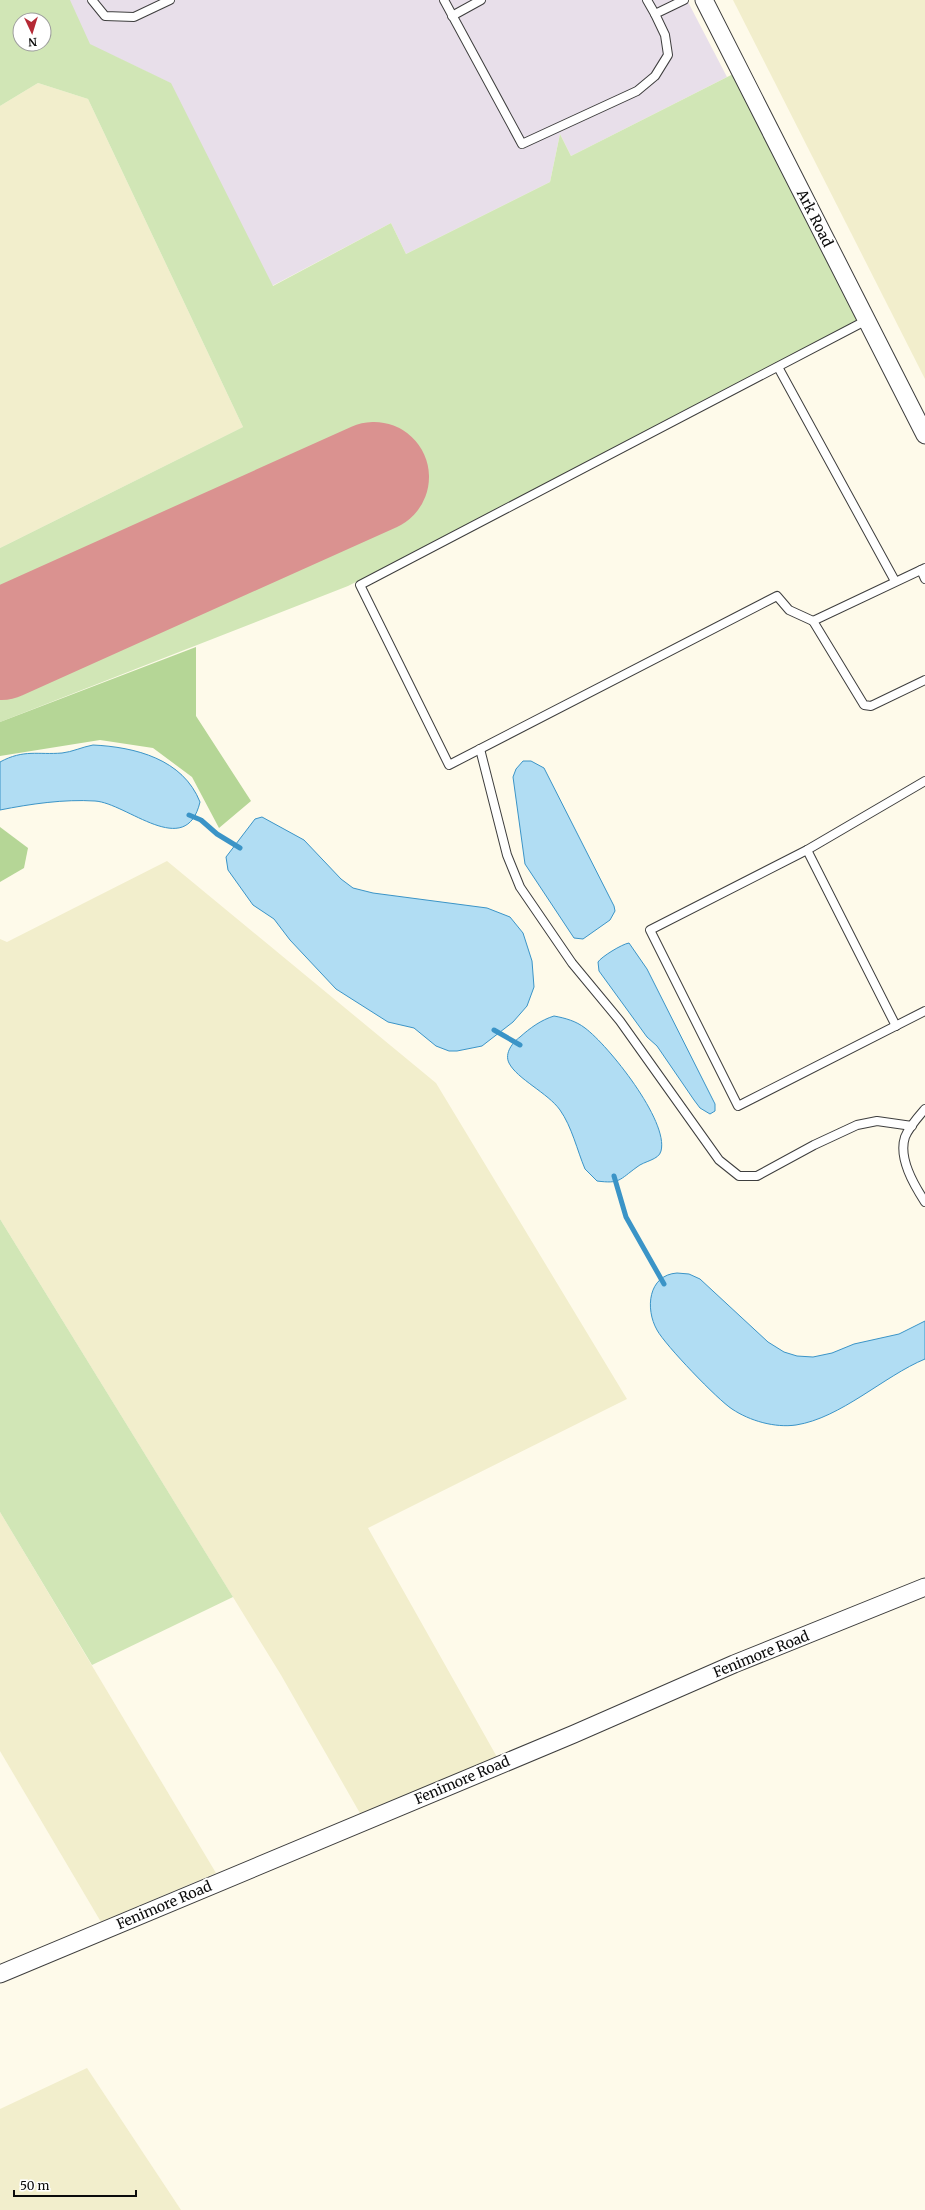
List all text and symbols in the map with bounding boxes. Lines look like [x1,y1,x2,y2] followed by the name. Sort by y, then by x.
[12,12,52,52] north arrow
[28,35,38,49] text: N
[792,185,837,250] street label: Ark Road
[710,1626,812,1681] street label: Fenimore Road
[412,1752,513,1808] street label: Fenimore Road
[114,1877,215,1933] street label: Fenimore Road
[14,2172,136,2198] scale bar
[20,2178,49,2193] text: 50 m

